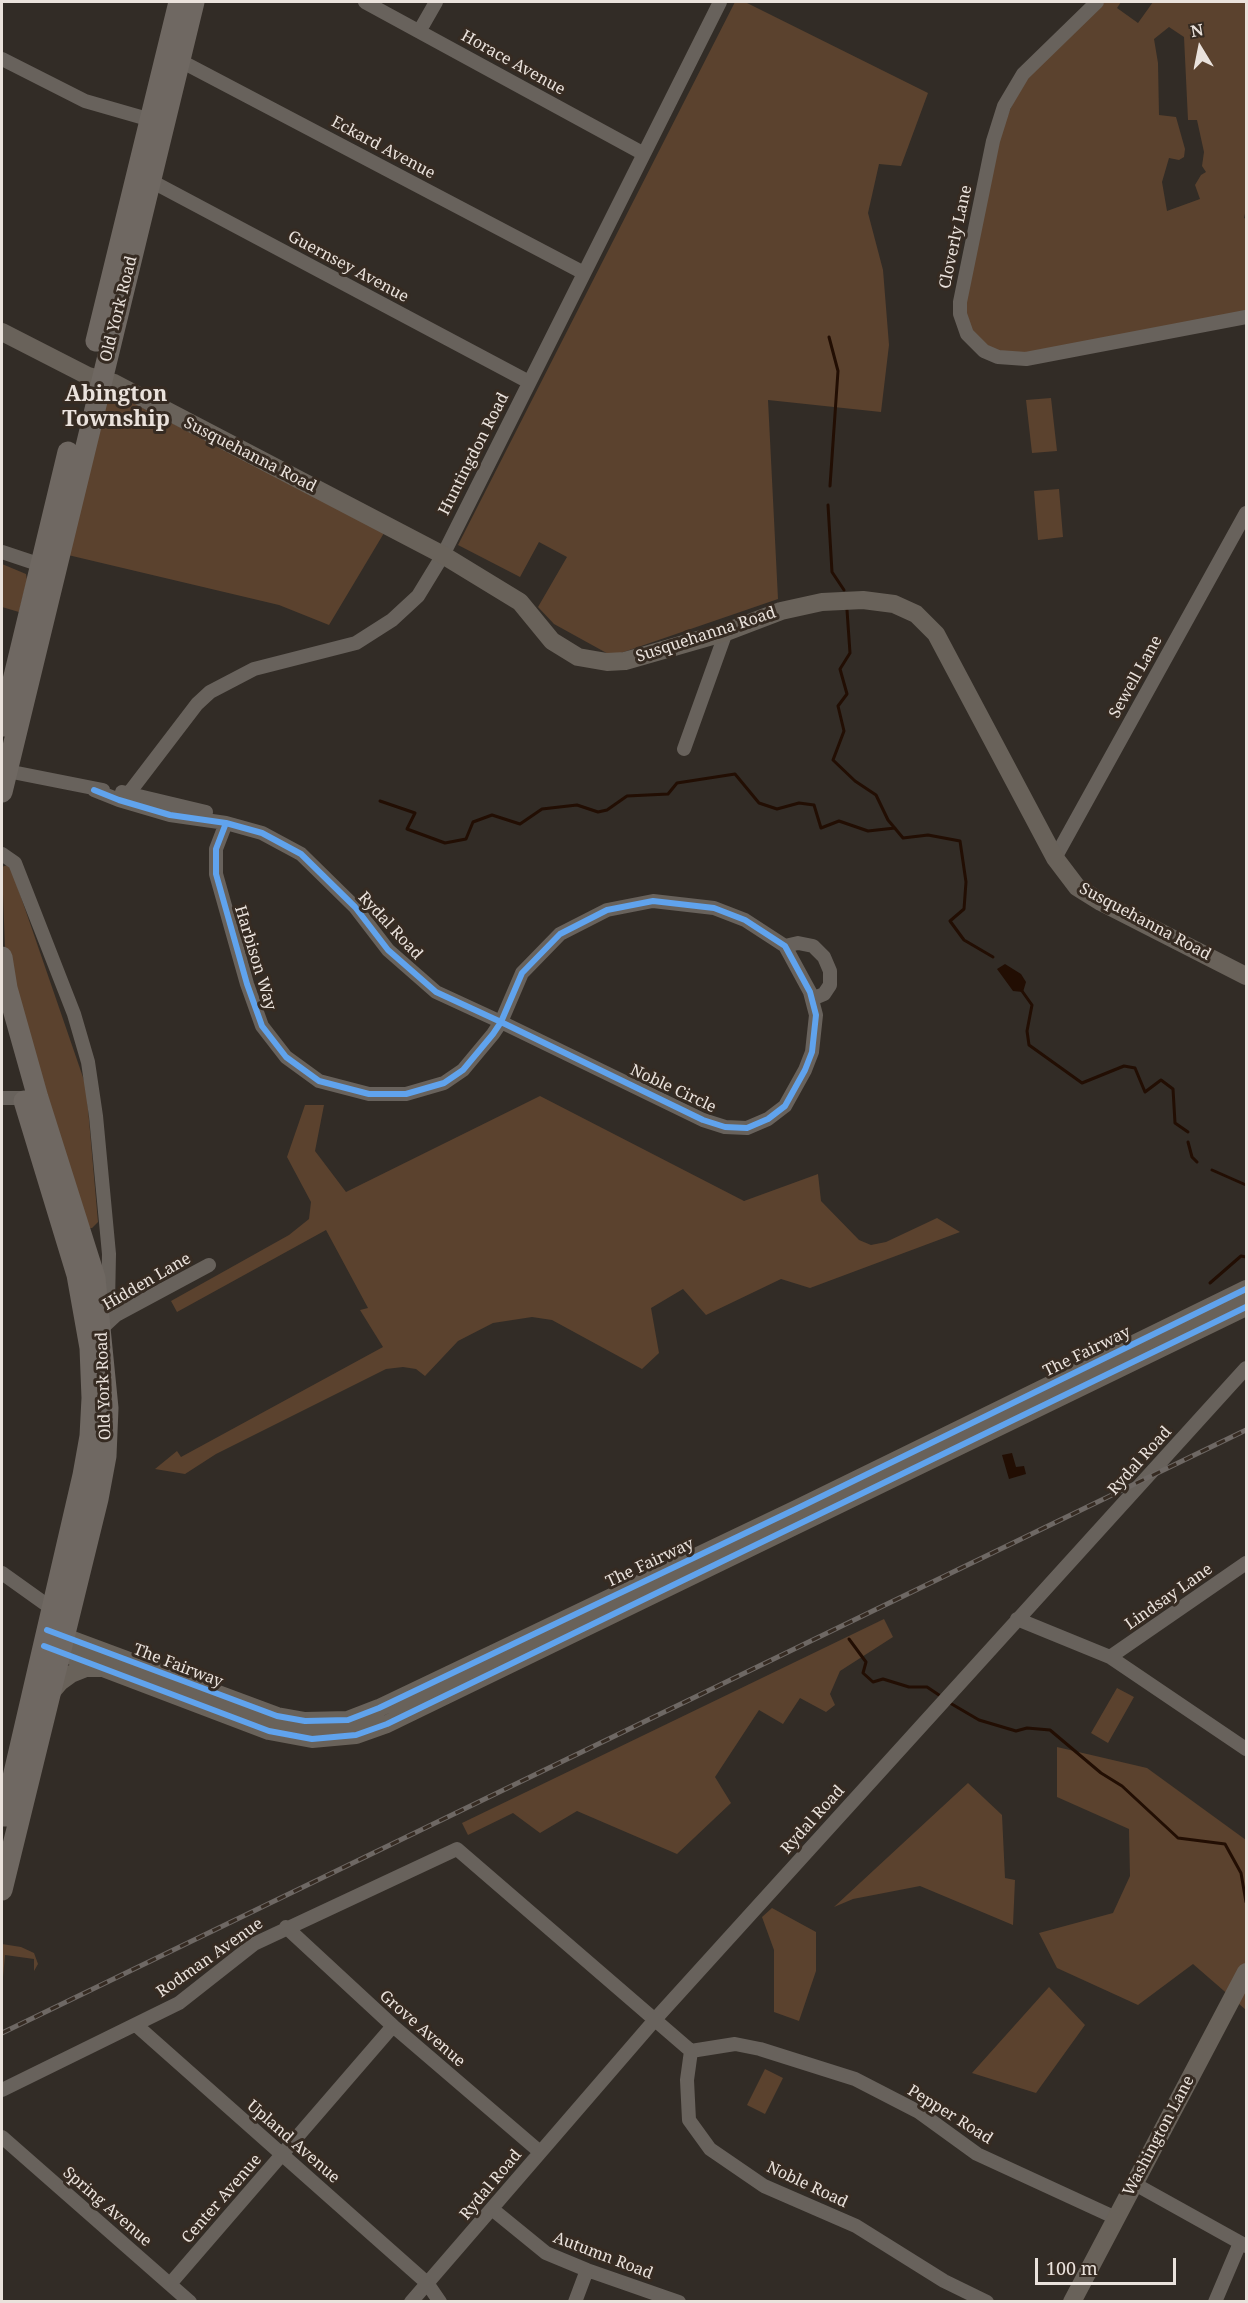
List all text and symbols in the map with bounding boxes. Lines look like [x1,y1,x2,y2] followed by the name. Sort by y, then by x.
[1170,18,1230,78] north arrow
[1189,18,1205,42] text: N
[458,27,568,99] street label: Horace Avenue
[328,113,438,183] street label: Eckard Avenue
[936,183,976,291] street label: Cloverly Lane
[284,227,412,307] street label: Guernsey Avenue
[97,254,141,364] street label: Old York Road
[62,382,170,434] district label: Abington Township
[435,390,513,518] street label: Huntingdon Road
[181,413,319,497] street label: Susquehanna Road
[634,603,778,667] street label: Susquehanna Road
[1105,632,1167,722] street label: Sewell Lane
[1076,879,1214,965] street label: Susquehanna Road
[354,888,426,964] street label: Rydal Road
[230,903,280,1013] street label: Harbison Way
[627,1061,719,1117] street label: Noble Circle
[100,1249,194,1315] street label: Hidden Lane
[1040,1323,1134,1381] street label: The Fairway
[93,1331,115,1441] street label: Old York Road
[1104,1423,1176,1499] street label: Rydal Road
[603,1534,697,1592] street label: The Fairway
[1122,1560,1216,1634] street label: Lindsay Lane
[130,1640,226,1692] street label: The Fairway
[777,1782,849,1858] street label: Rydal Road
[153,1914,267,2002] street label: Rodman Avenue
[375,1987,469,2071] street label: Grove Avenue
[1119,2073,1199,2199] street label: Washington Lane
[904,2081,996,2149] street label: Pepper Road
[243,2096,343,2188] street label: Upland Avenue
[456,2146,526,2224] street label: Rydal Road
[178,2151,266,2247] street label: Center Avenue
[763,2158,851,2212] street label: Noble Road
[59,2163,155,2251] street label: Spring Avenue
[551,2228,655,2284] street label: Autumn Road
[1038,2246,1179,2284] scale bar
[1046,2256,1098,2280] text: 100 m

